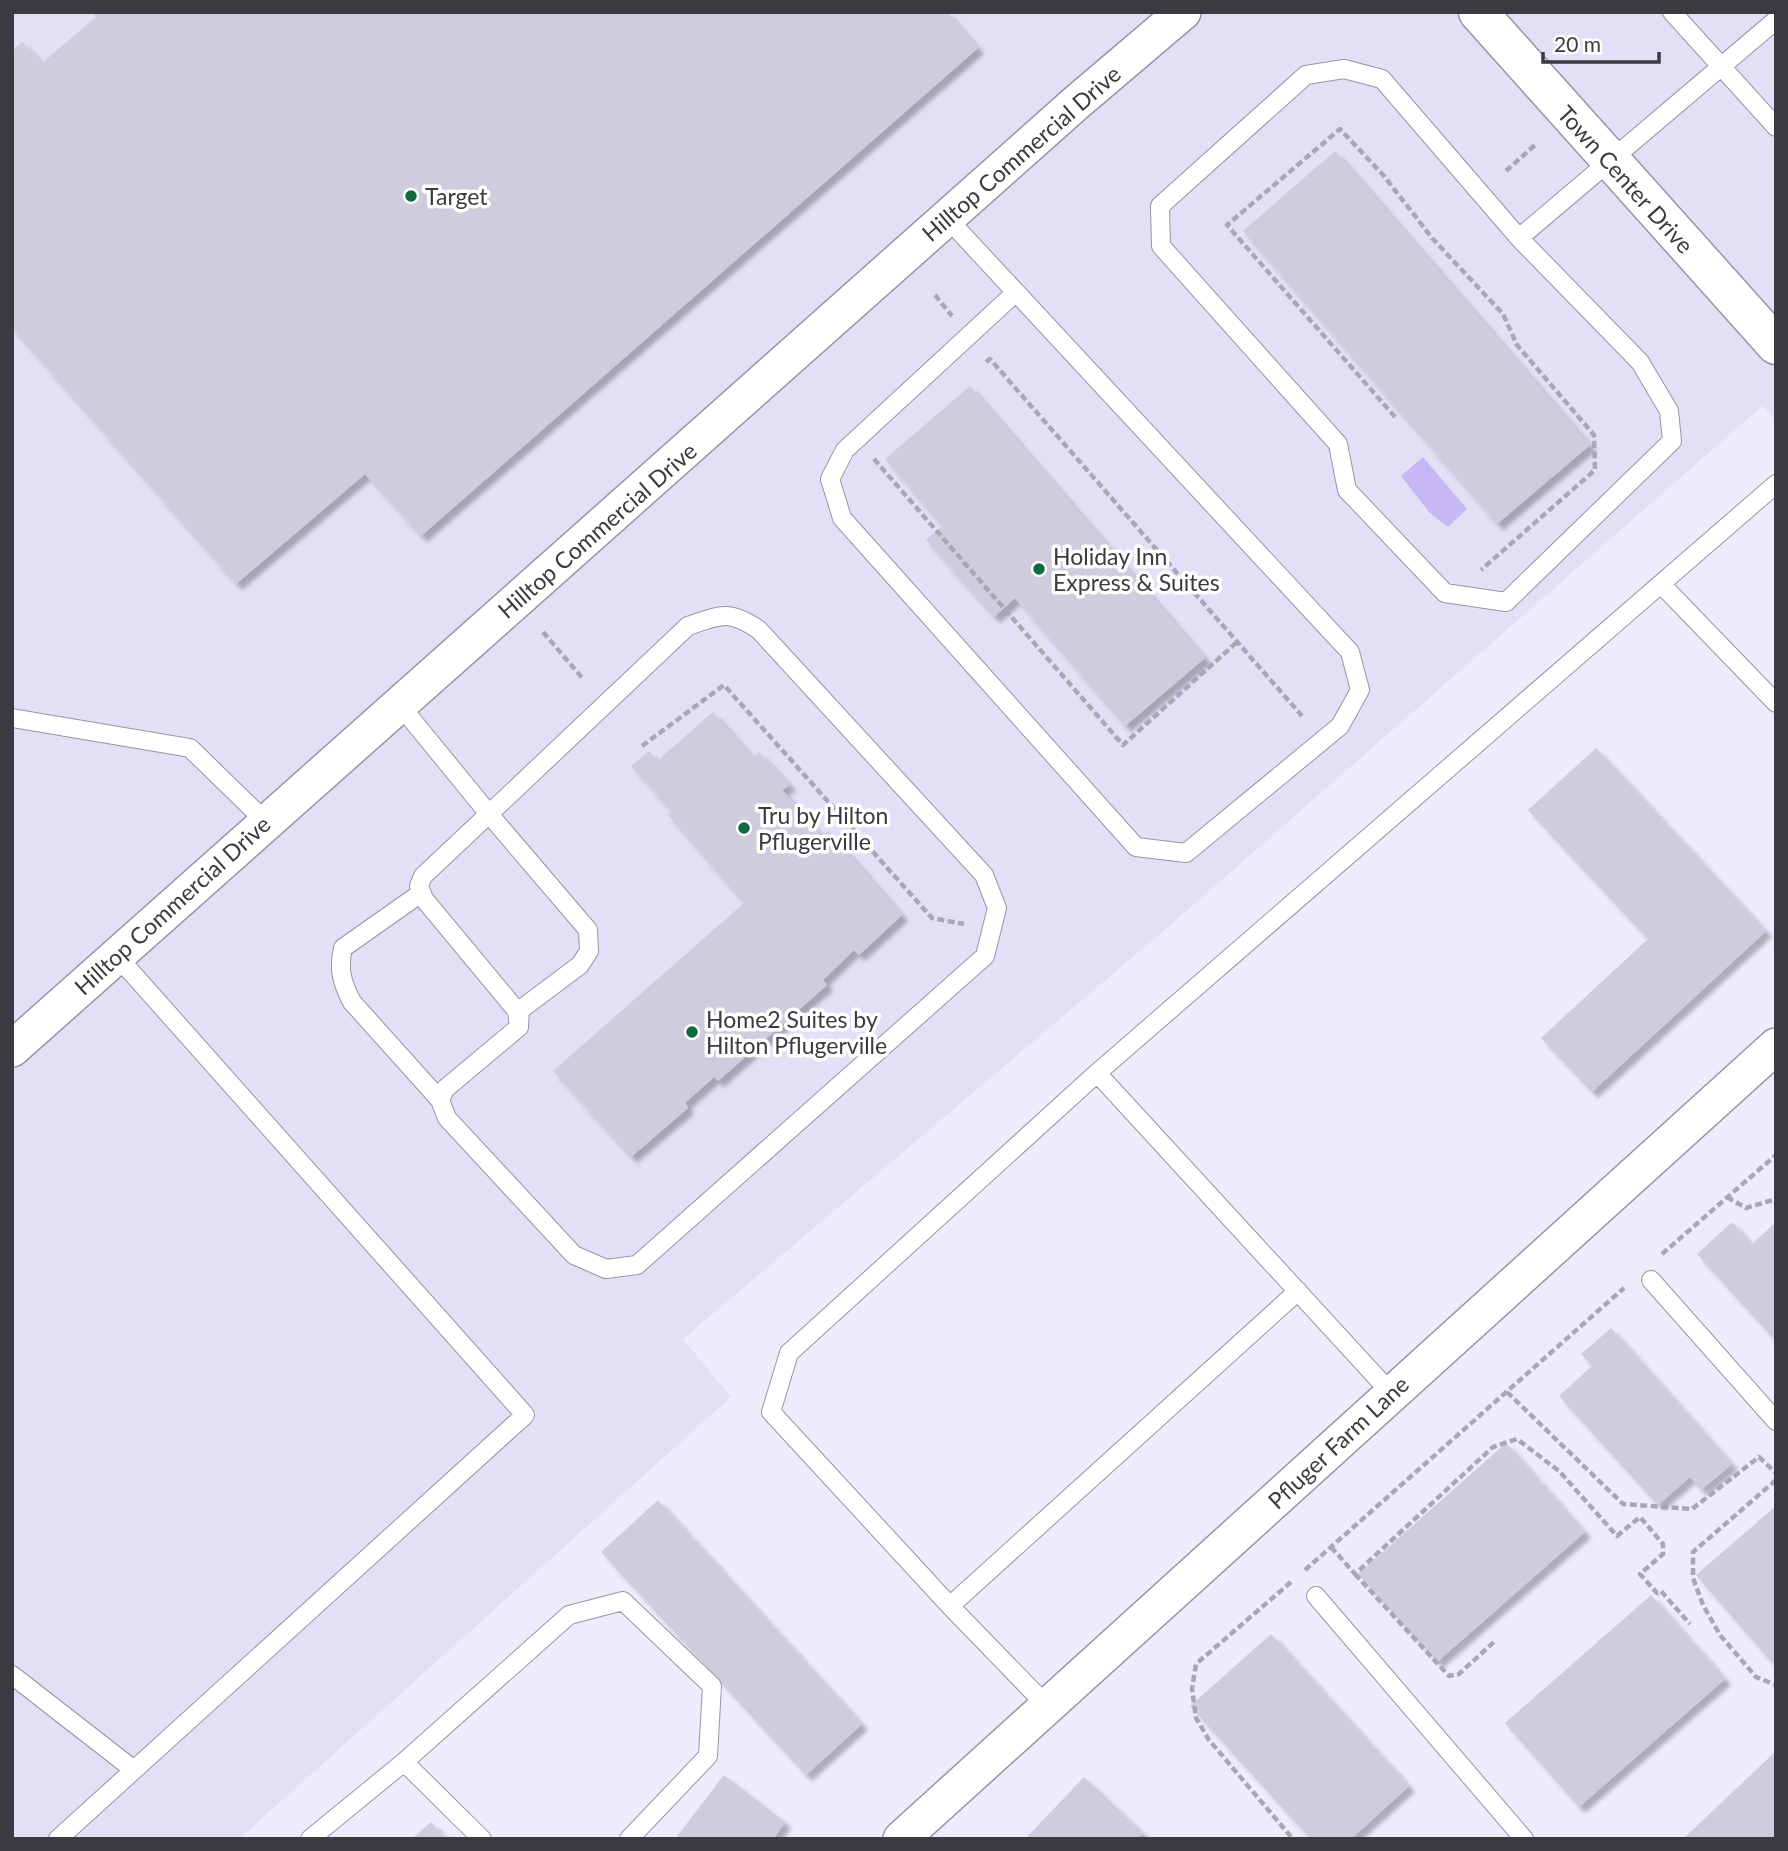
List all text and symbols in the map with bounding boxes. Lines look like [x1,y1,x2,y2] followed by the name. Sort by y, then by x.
[1543,21,1658,65] scale bar
[1554,31,1601,56] text: 20 m
[916,59,1126,247] street label: Hilltop Commercial Drive
[1552,99,1700,259] street label: Town Center Drive
[425,182,488,210] place label: Target
[403,188,419,204] marker: Target
[492,436,702,624] street label: Hilltop Commercial Drive
[1053,542,1220,596] place label: Holiday Inn Express & Suites
[1031,561,1047,577] marker: Holiday Inn Express & Suites
[758,801,888,855] place label: Tru by Hilton Pflugerville
[68,810,276,1000] street label: Hilltop Commercial Drive
[736,820,752,836] marker: Tru by Hilton Pflugerville
[706,1005,887,1059] place label: Home2 Suites by Hilton Pflugerville
[684,1024,700,1040] marker: Home2 Suites by Hilton Pflugerville
[1262,1370,1414,1514] street label: Pfluger Farm Lane

